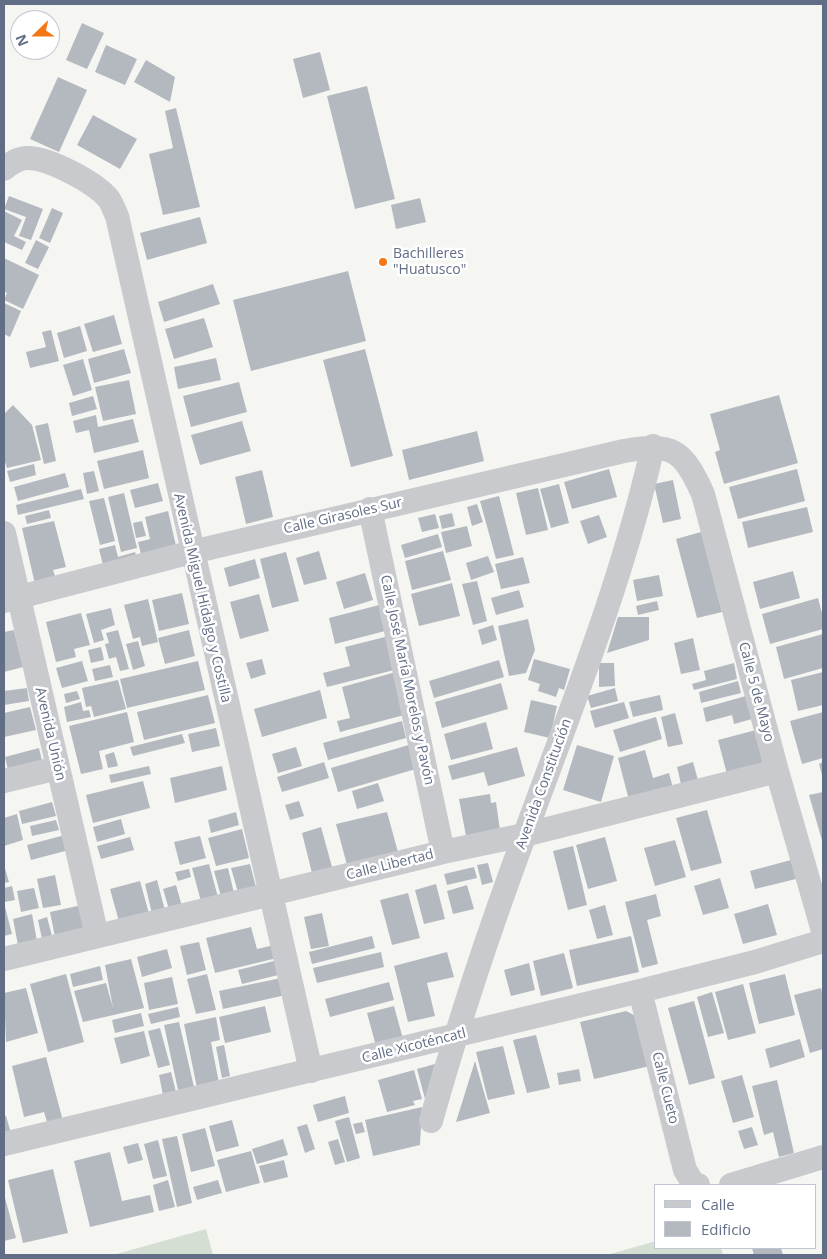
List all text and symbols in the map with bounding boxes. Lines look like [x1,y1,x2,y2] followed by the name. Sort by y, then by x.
[10,10,60,60] north arrow
[11,32,33,49] text: N
[393,246,466,278] place label: Bachilleres "Huatusco"
[377,256,389,268] marker: Bachilleres "Huatusco"
[170,492,234,704] street label: Avenida Miguel Hidalgo y Costilla
[282,494,404,538] street label: Calle Girasoles Sur
[377,573,437,787] street label: Calle José María Morelos y Pavón
[735,640,777,744] street label: Calle 5 de Mayo
[31,686,69,782] street label: Avenida Unión
[513,716,575,852] street label: Avenida Constitución
[345,846,435,884] street label: Calle Libertad
[360,1025,468,1067] street label: Calle Xicoténcatl
[648,1050,682,1126] street label: Calle Cueto
[654,1184,817,1249] legend
[701,1194,735,1214] text: Calle
[701,1219,751,1239] text: Edificio

